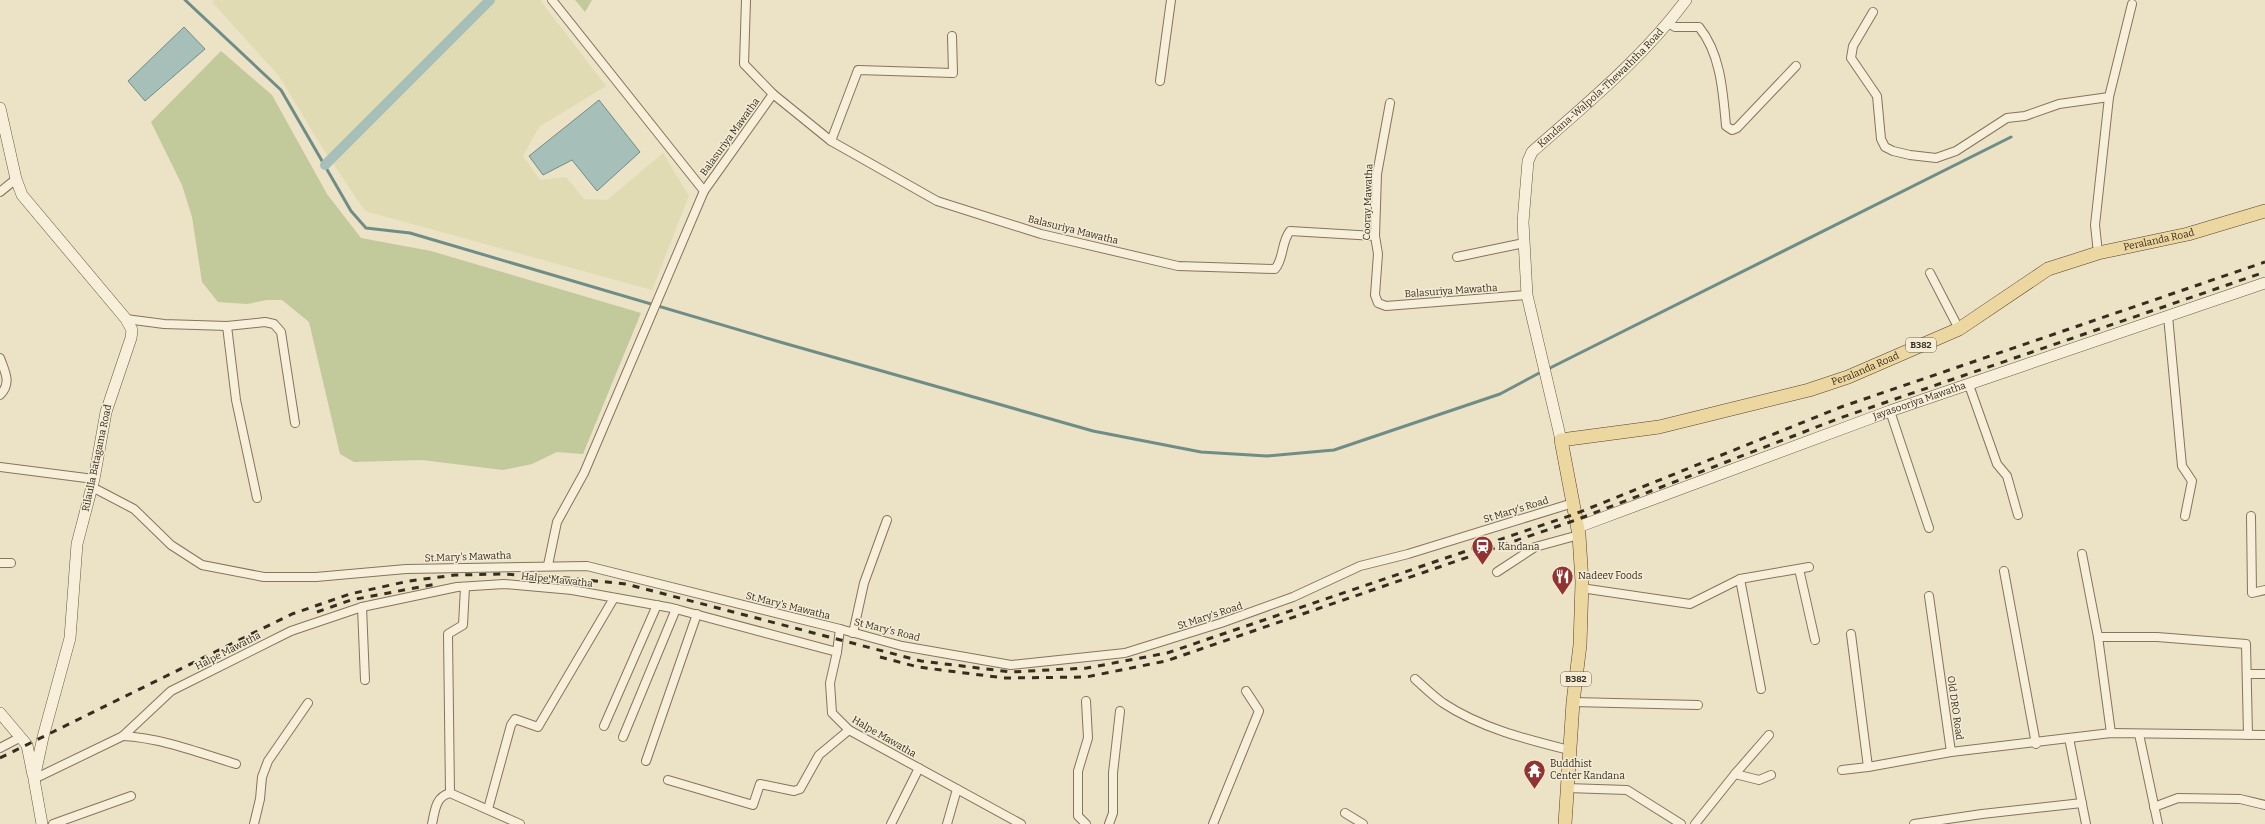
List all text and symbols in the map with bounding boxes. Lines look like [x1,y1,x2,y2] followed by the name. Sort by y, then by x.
[1535,26,1666,150] street label: Kandana-Walpola-Thewaththa Road
[698,95,762,178] street label: Balasuriya Mawatha
[1361,163,1375,241] street label: Cooray Mawatha
[1026,213,1120,247] street label: Balasuriya Mawatha
[2122,226,2196,253] street label: Peralanda Road
[1404,282,1498,300] street label: Balasuriya Mawatha
[1906,338,1936,352] road number: B382
[1830,350,1901,388] street label: Peralanda Road
[1871,379,1968,423] street label: Jayasooriya Mawatha
[80,403,114,513] street label: Rilaulla Batagama Road
[1482,494,1550,526] street label: St Mary's Road
[1469,534,1495,567] station icon: Kandana
[1498,541,1540,553] place label: Kandana
[424,549,512,565] street label: St.Mary's Mawatha
[1550,563,1576,596] restaurant icon: Nadeev Foods
[521,570,594,590] street label: Halpe Mawatha
[1578,570,1643,582] place label: Nadeev Foods
[744,590,832,622] street label: St.Mary's Mawatha
[1176,600,1244,632] street label: St Mary's Road
[853,616,921,644] street label: St Mary's Road
[193,629,263,673] street label: Halpe Mawatha
[1561,672,1591,686] road number: B382
[1945,675,1965,741] street label: Old DRO Road
[850,714,919,760] street label: Halpe Mawatha
[1522,757,1548,790] temple icon: Buddhist Center Kandana
[1550,758,1625,782] place label: Buddhist Center Kandana

